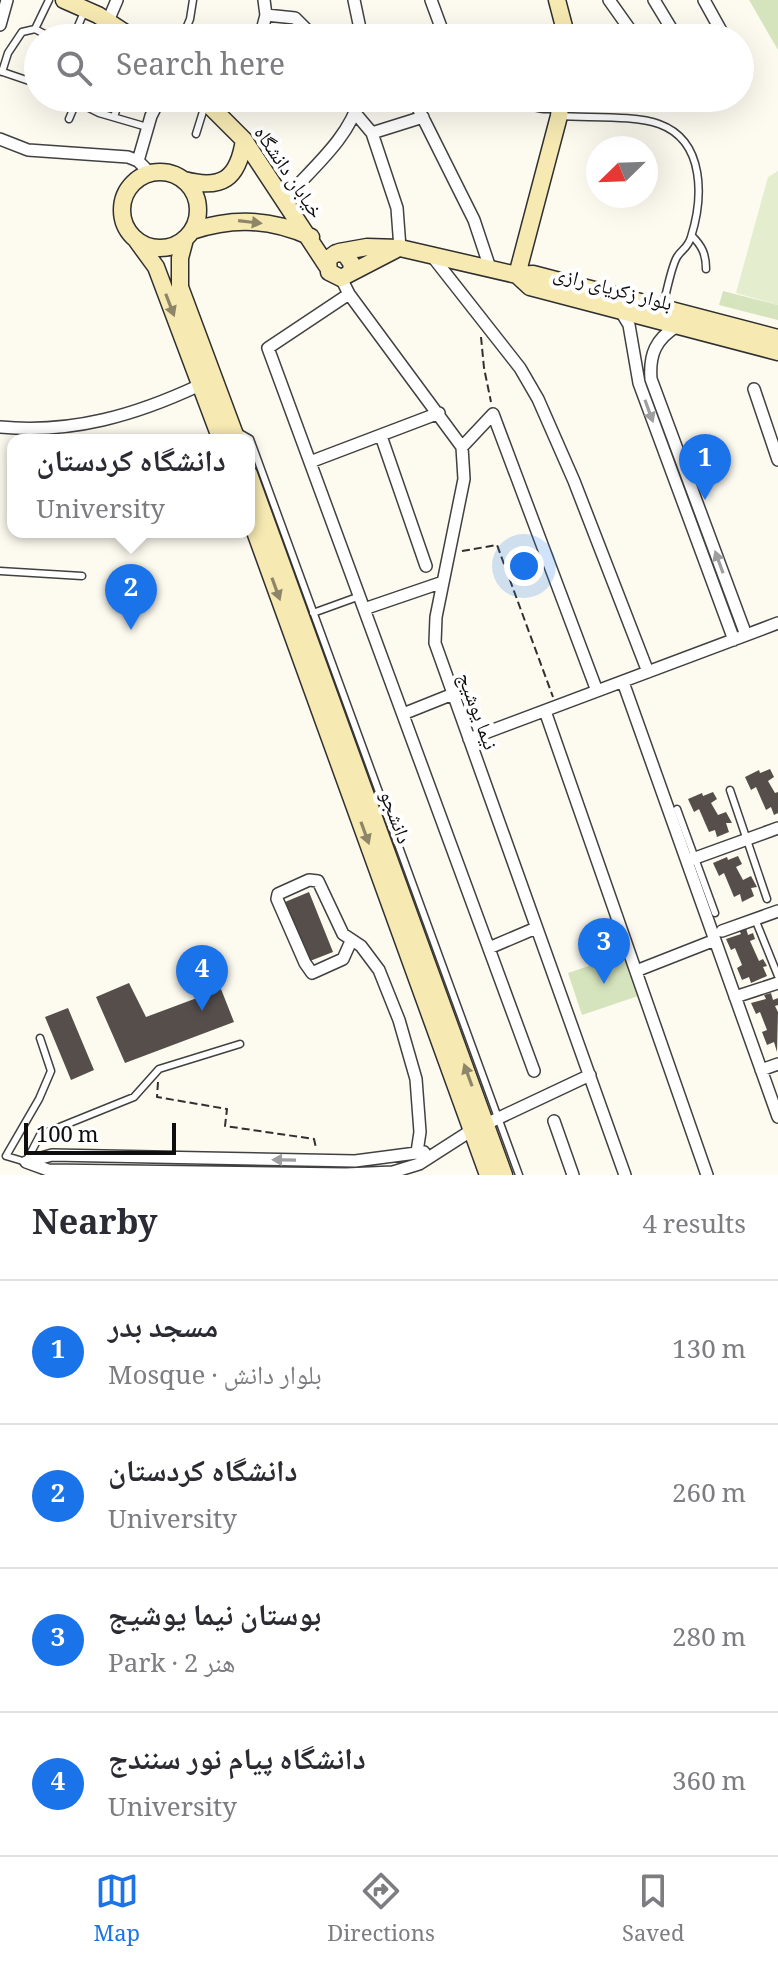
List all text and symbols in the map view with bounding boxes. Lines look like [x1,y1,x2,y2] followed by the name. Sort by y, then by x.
[24,24,754,112] search box
[116,43,285,94] text: Search here
[52,46,96,90] icon: search
[243,120,330,227] street label: خیابان دانشگاه
[586,136,658,208] north arrow
[238,216,263,229] one-way arrow
[549,259,676,323] street label: بلوار زکریای رازی
[164,293,177,317] one-way arrow
[643,399,656,423] one-way arrow
[7,434,255,538] popup
[679,434,731,500] pin: 1
[36,439,226,490] text: دانشگاه کردستان
[36,490,165,534] text: University
[504,546,544,586] your location
[712,550,725,574] one-way arrow
[105,564,157,630] pin: 2
[270,577,283,601] one-way arrow
[445,668,505,756] street label: نیما یوشیج
[368,787,418,849] street label: دانشجو
[359,821,372,845] one-way arrow
[578,918,630,984] pin: 3
[176,945,228,1011] pin: 4
[461,1063,474,1087] one-way arrow
[36,1118,99,1156] text: 100 m
[24,1119,176,1155] scale bar
[271,1154,296,1167] one-way arrow
[32,1198,158,1256] text: Nearby
[642,1205,746,1249] text: 4 results
[108,1305,218,1356] text: مسجد بدر
[51,1330,65,1374] text: 1
[672,1330,746,1374] text: 130 m
[108,1356,322,1400] text: Mosque · بلوار دانش
[108,1449,298,1500] text: دانشگاه کردستان
[51,1474,65,1518] text: 2
[672,1474,746,1518] text: 260 m
[108,1500,237,1544] text: University
[108,1593,321,1644] text: بوستان نیما یوشیج
[51,1618,65,1662] text: 3
[672,1618,746,1662] text: 280 m
[108,1644,235,1688] text: Park · هنر 2
[108,1737,366,1788] text: دانشگاه پیام نور سنندج
[51,1762,65,1806] text: 4
[672,1762,746,1806] text: 360 m
[108,1788,237,1832] text: University
[94,1869,140,1955] tab: Map
[327,1869,435,1955] tab: Directions
[622,1869,684,1955] tab: Saved

